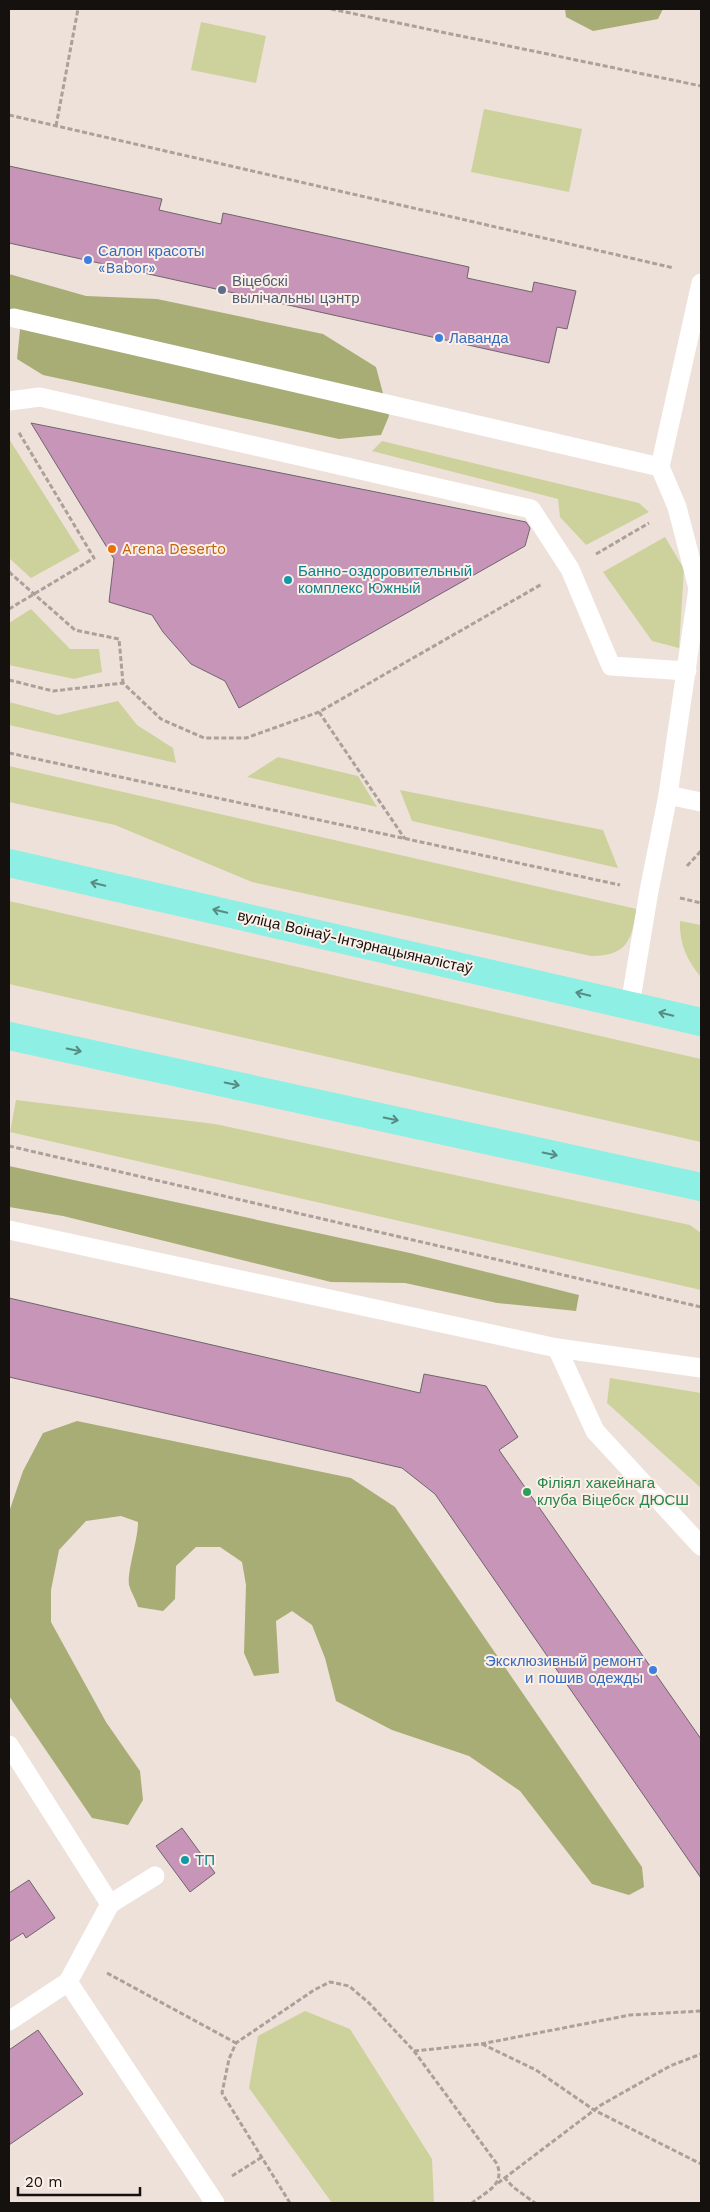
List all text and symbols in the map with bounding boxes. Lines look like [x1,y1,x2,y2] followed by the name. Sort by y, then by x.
[98,242,205,277] place label: Салон красоты «Babor»
[82,254,94,266] marker: Салон красоты «Babor»
[232,272,359,307] place label: Віцебскі вылічальны цэнтр
[216,284,228,296] marker: Віцебскі вылічальны цэнтр
[449,329,509,347] place label: Лаванда
[433,332,445,344] marker: Лаванда
[122,540,226,558] place label: Arena Deserto
[106,543,118,555] marker: Arena Deserto
[298,562,472,597] place label: Банно-оздоровительный комплекс Южный
[282,574,294,586] marker: Банно-оздоровительный комплекс Южный
[91,879,107,888] one-way arrow
[212,906,228,916] one-way arrow
[236,906,475,978] street label: вуліца Воінаў-Інтэрнацыяналістаў
[575,989,591,999] one-way arrow
[658,1009,674,1018] one-way arrow
[65,1046,81,1055] one-way arrow
[224,1080,240,1090] one-way arrow
[383,1115,399,1124] one-way arrow
[541,1150,557,1159] one-way arrow
[537,1474,689,1509] place label: Філіял хакейнага клуба Віцебск ДЮСШ
[521,1486,533,1498] marker: Філіял хакейнага клуба Віцебск ДЮСШ
[485,1652,643,1687] place label: Эксклюзивный ремонт и пошив одежды
[647,1664,659,1676] marker: Эксклюзивный ремонт и пошив одежды
[195,1851,215,1869] place label: ТП
[179,1854,191,1866] marker: ТП
[18,2164,140,2196] scale bar
[25,2173,63,2191] text: 20 m

